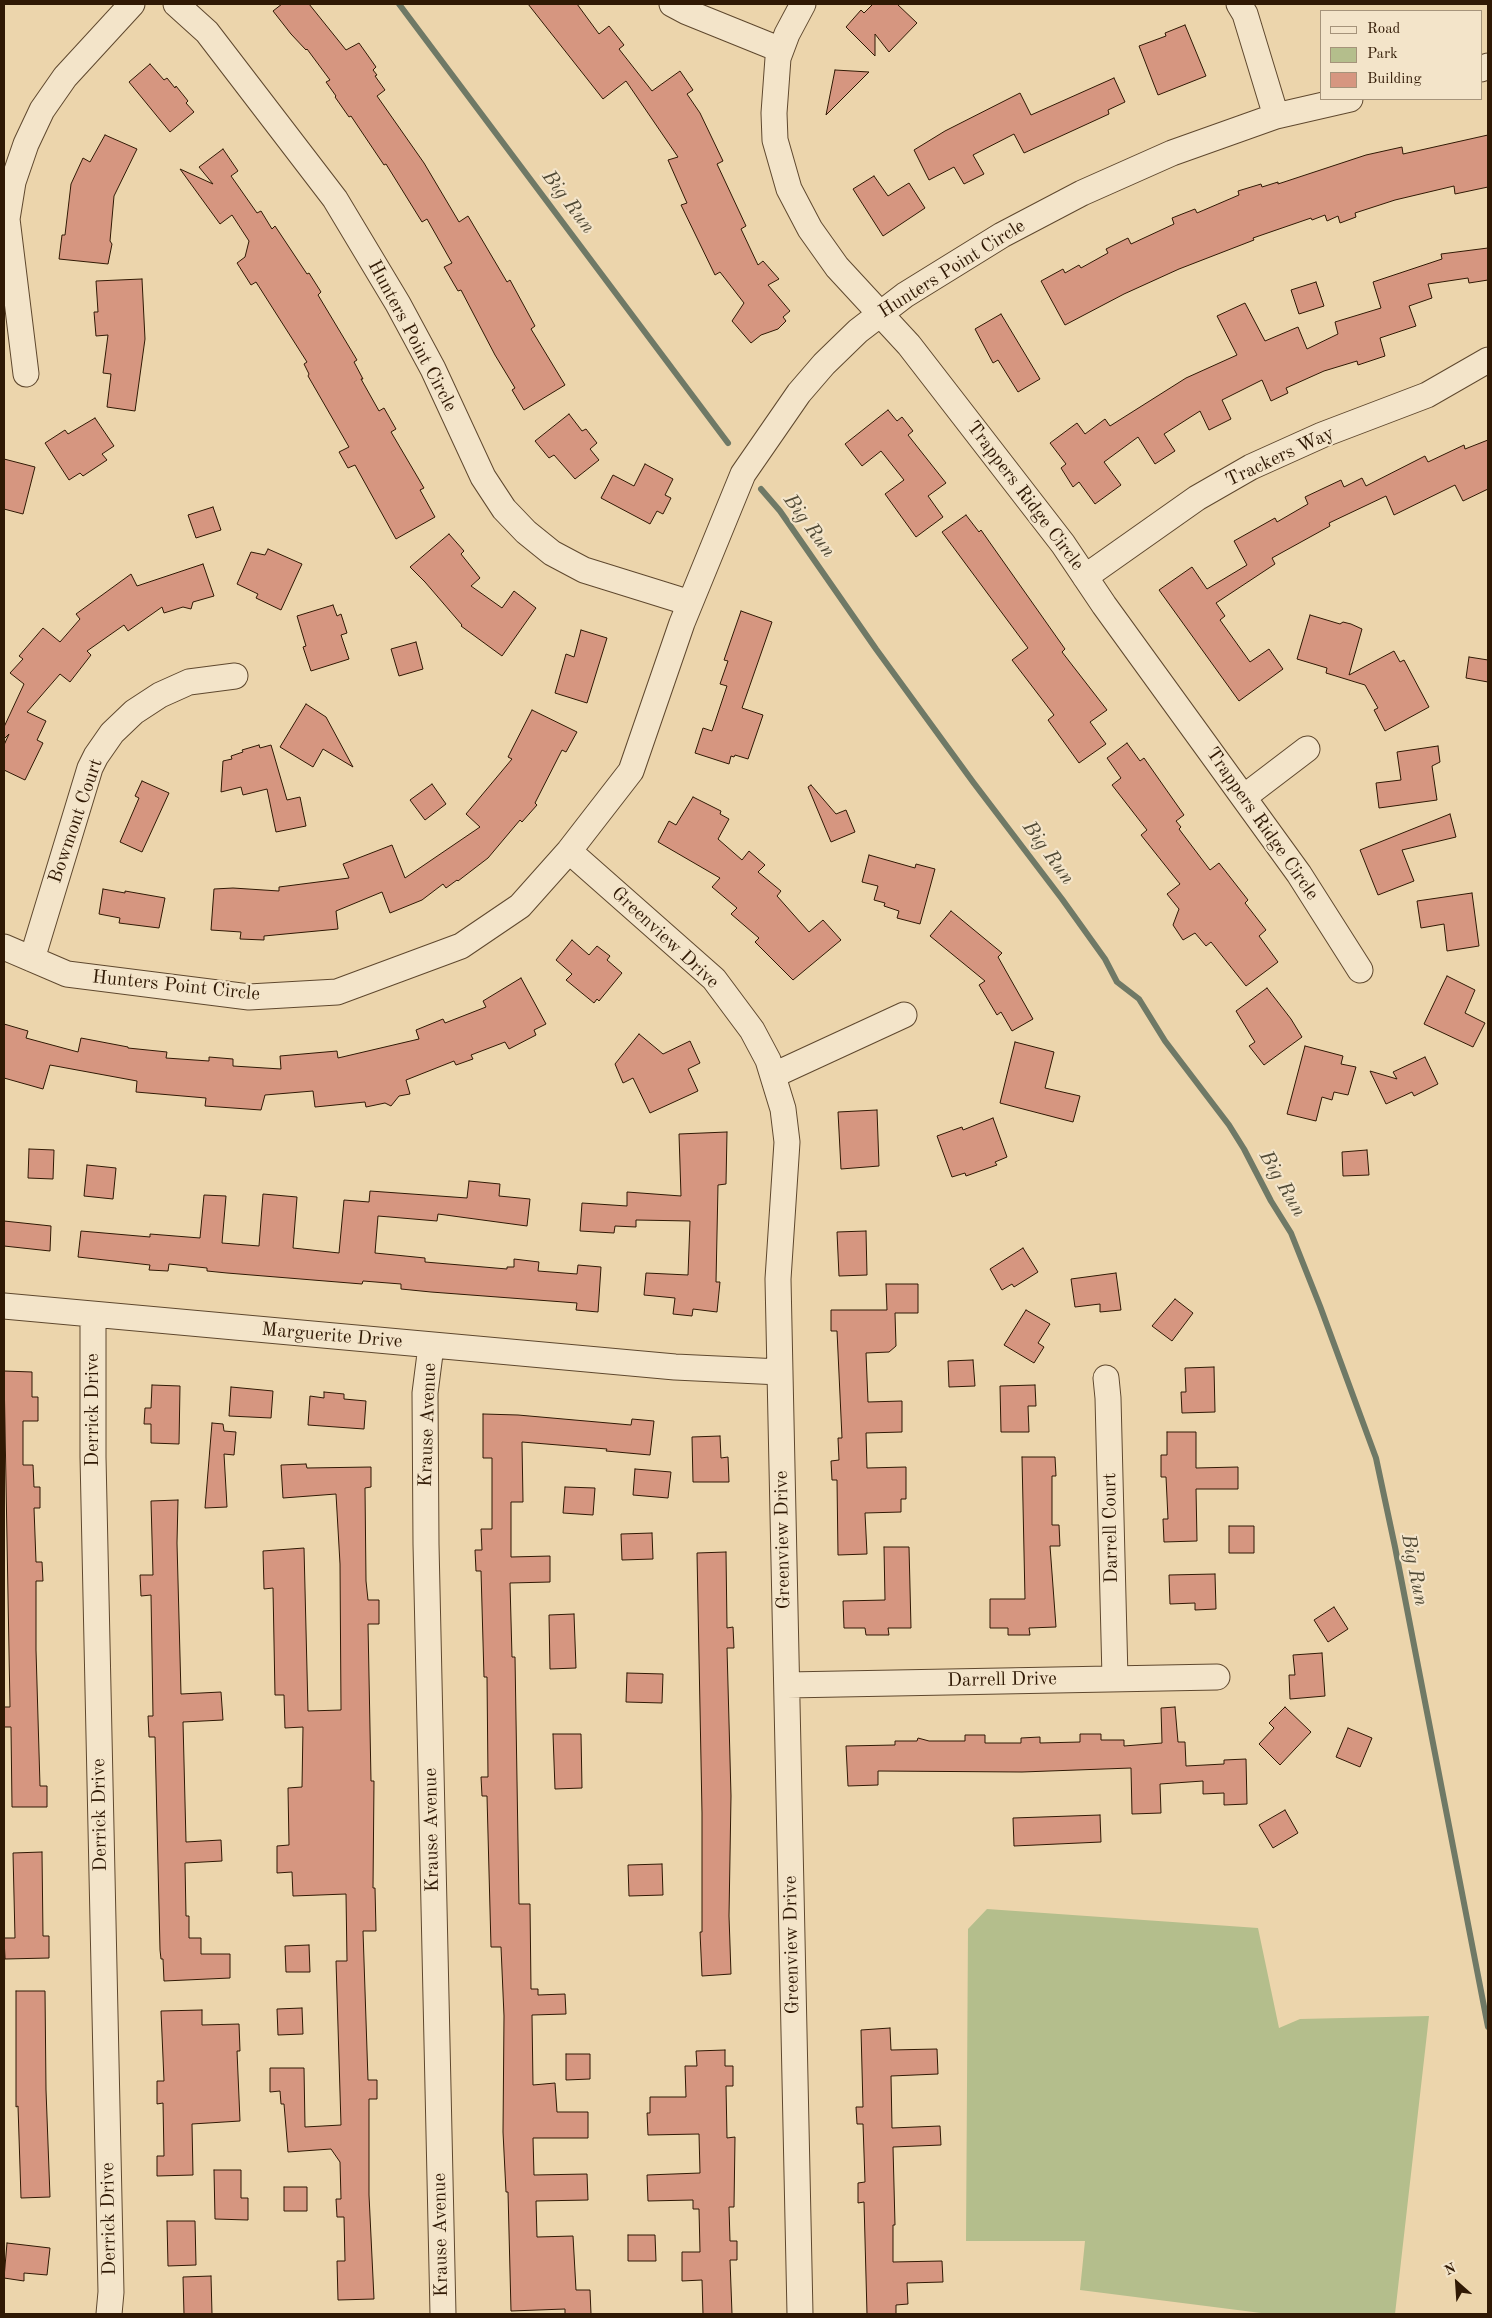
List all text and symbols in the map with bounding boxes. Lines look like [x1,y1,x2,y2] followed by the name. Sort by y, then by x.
[1320,10,1482,100] legend
[1367,22,1400,37] text: Road
[1367,47,1398,62] text: Park
[1367,72,1422,87] text: Building
[536,166,600,238] water label: Big Run
[874,215,1030,323] street label: Hunters Point Circle
[362,256,462,416] street label: Hunters Point Circle
[961,417,1089,575] street label: Trappers Ridge Circle
[1222,422,1338,492] street label: Trackers Way
[778,489,840,563] water label: Big Run
[1201,743,1323,905] street label: Trappers Ridge Circle
[44,756,108,886] street label: Bowmont Court
[1017,816,1079,890] water label: Big Run
[606,882,724,994] street label: Greenview Drive
[91,966,261,1006] street label: Hunters Point Circle
[1253,1146,1311,1222] water label: Big Run
[261,1318,403,1354] street label: Marguerite Drive
[82,1353,104,1467] street label: Derrick Drive
[414,1362,442,1488] street label: Krause Avenue
[770,1470,796,1610] street label: Greenview Drive
[1099,1472,1123,1584] street label: Darrell Court
[1395,1532,1433,1608] water label: Big Run
[947,1668,1057,1692] street label: Darrell Drive
[88,1758,112,1872] street label: Derrick Drive
[420,1768,444,1892] street label: Krause Avenue
[779,1875,805,2015] street label: Greenview Drive
[97,2162,121,2276] street label: Derrick Drive
[429,2173,453,2297] street label: Krause Avenue
[1432,2258,1482,2308] north arrow
[1443,2261,1458,2278] text: N

